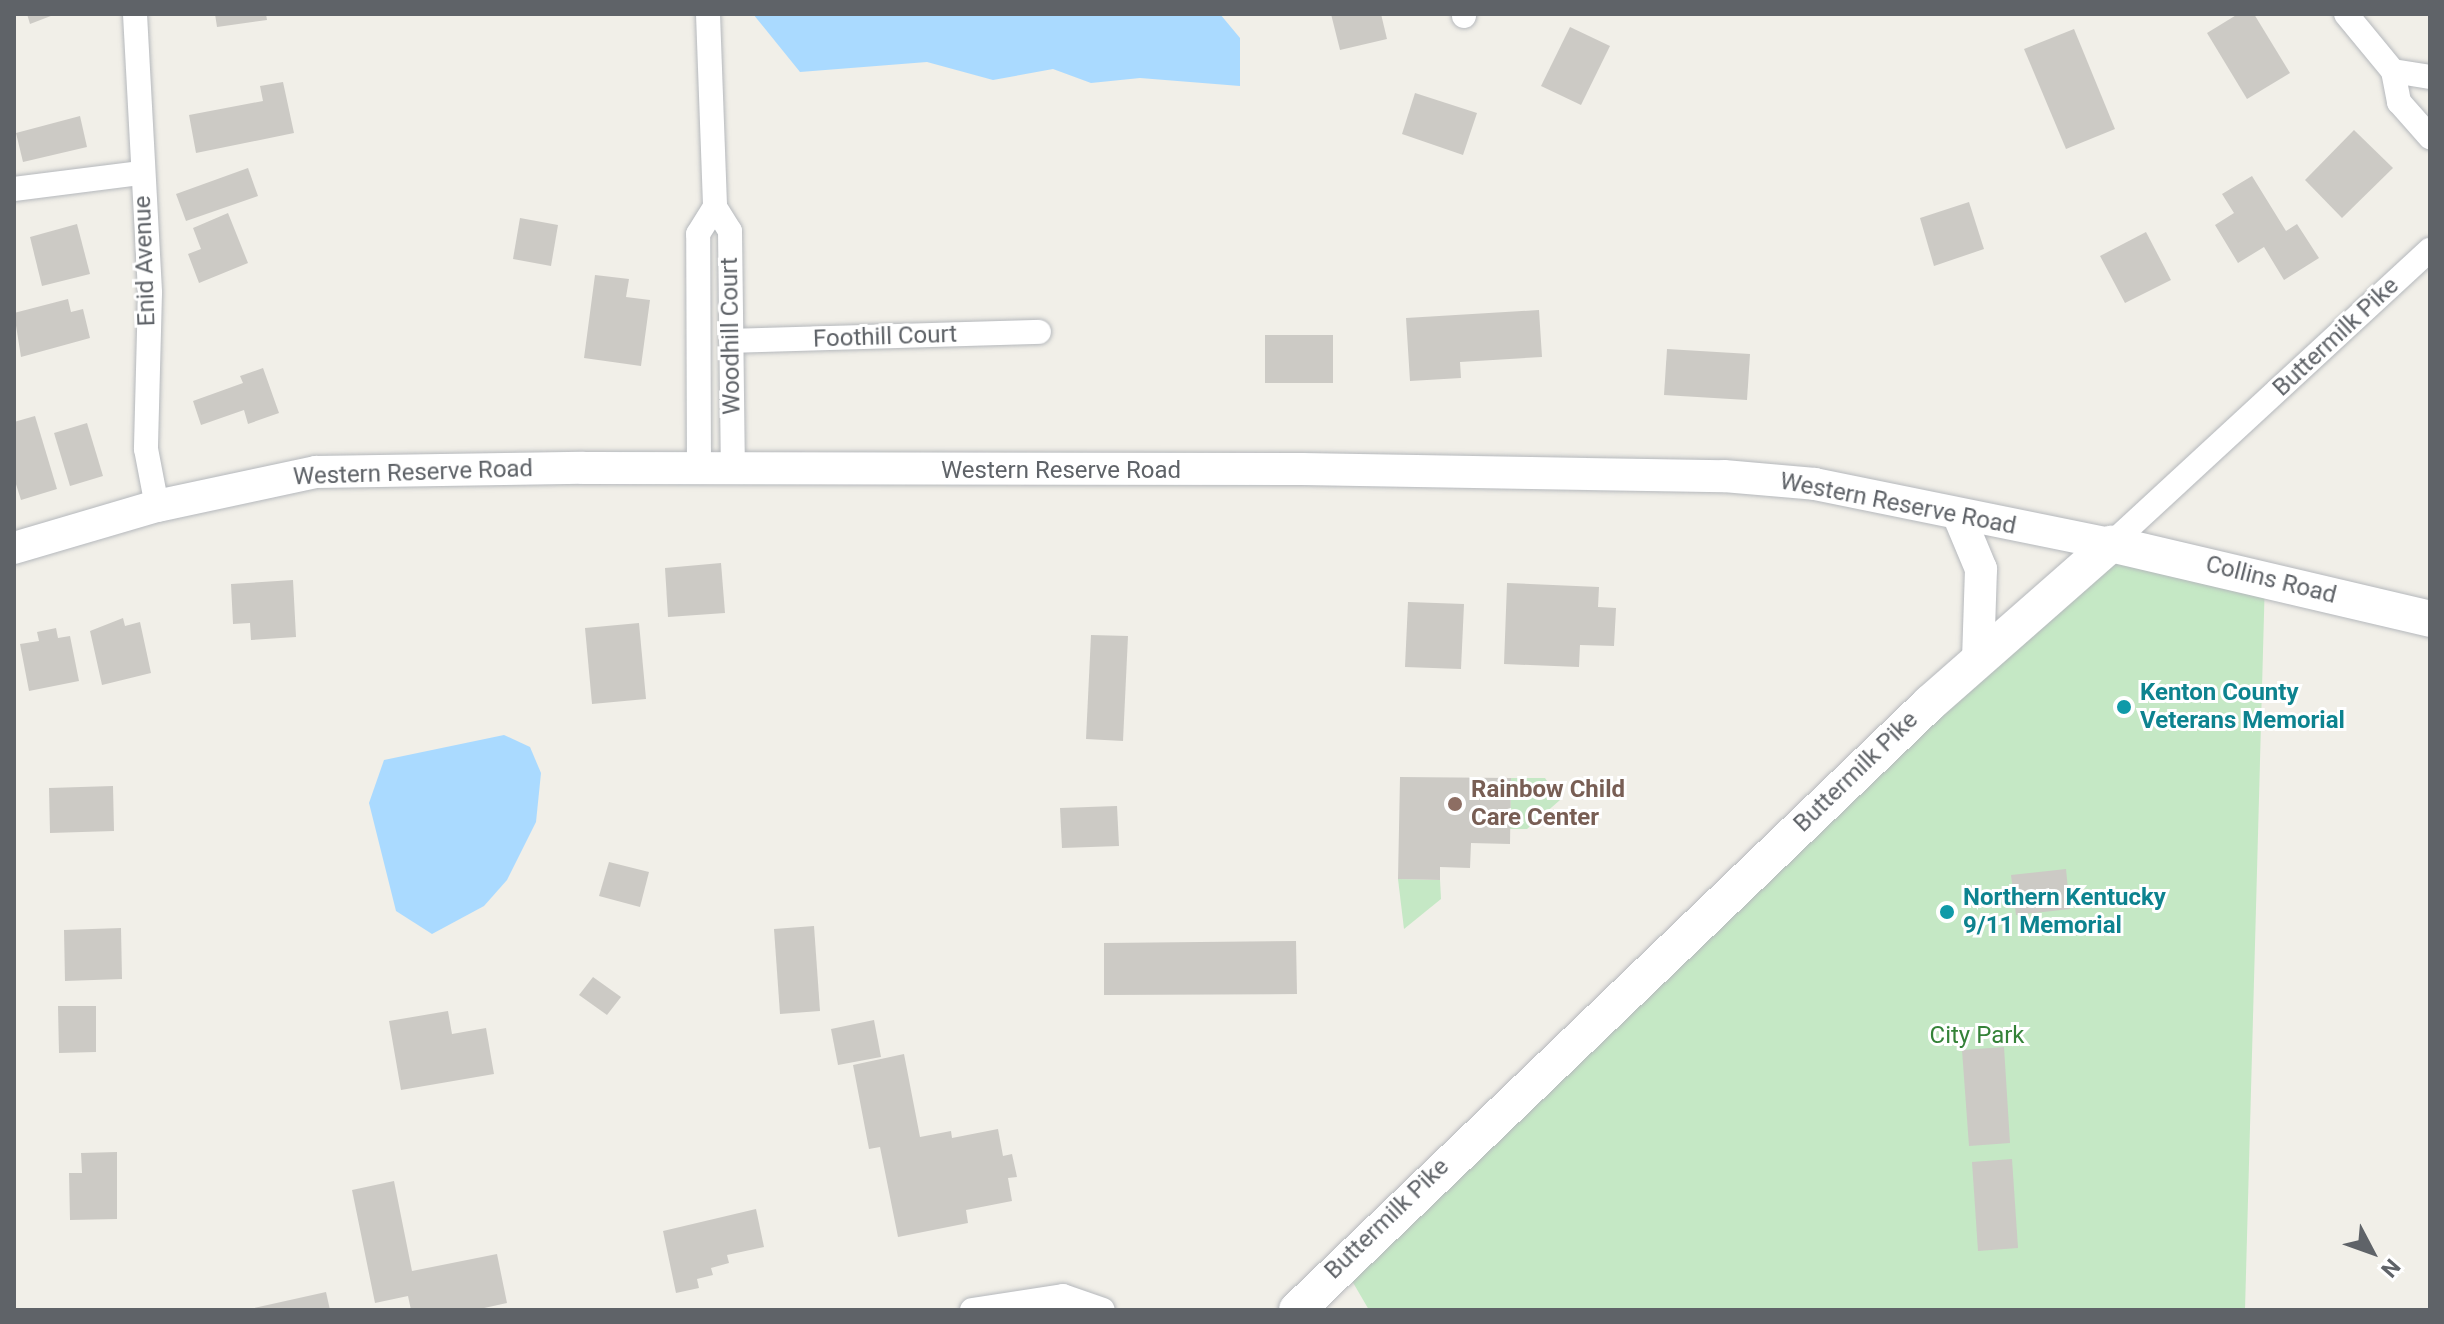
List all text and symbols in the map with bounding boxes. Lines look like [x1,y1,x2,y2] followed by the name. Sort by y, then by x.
[128,195,162,327] street label: Enid Avenue
[715,257,747,415] street label: Woodhill Court
[2267,271,2405,403] street label: Buttermilk Pike
[813,320,957,354] street label: Foothill Court
[292,454,534,492] street label: Western Reserve Road
[941,457,1181,485] street label: Western Reserve Road
[1777,467,2019,541] street label: Western Reserve Road
[2203,550,2339,610] street label: Collins Road
[2140,679,2345,735] place label: Kenton County Veterans Memorial
[2115,698,2133,716] marker: Kenton County Veterans Memorial
[1788,706,1924,838] street label: Buttermilk Pike
[1471,776,1625,832] place label: Rainbow Child Care Center
[1446,795,1464,813] marker: Rainbow Child Care Center
[1963,884,2166,940] place label: Northern Kentucky 9/11 Memorial
[1938,903,1956,921] marker: Northern Kentucky 9/11 Memorial
[1930,1022,2024,1050] park label: City Park
[1319,1153,1455,1285] street label: Buttermilk Pike
[2332,1212,2412,1292] north arrow
[2376,1254,2405,1282] text: N

